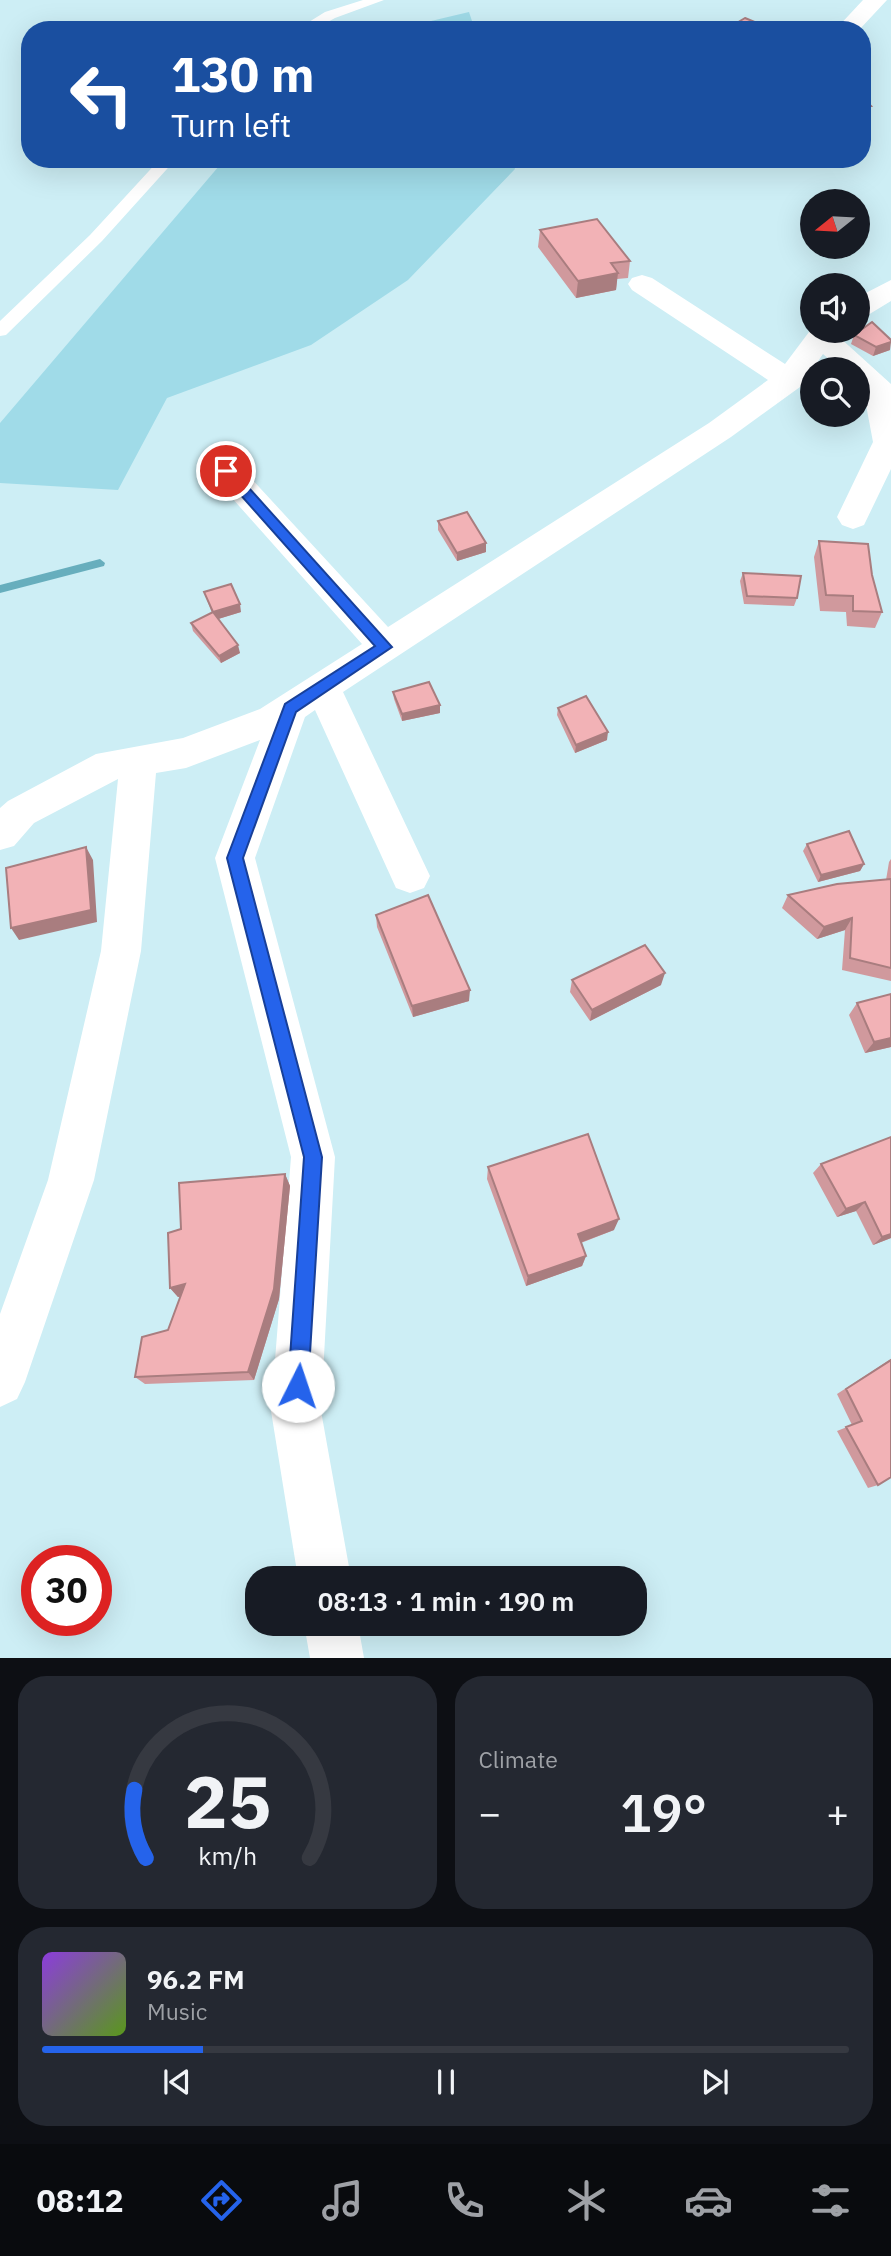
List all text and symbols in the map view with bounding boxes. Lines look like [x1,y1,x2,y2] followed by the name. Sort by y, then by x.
[171,42,315,105] text: 130 m
[56,49,147,140] icon: left
[171,104,291,146] text: Turn left
[800,189,870,259] north arrow
[800,189,870,427] map controls
[800,273,870,343] button: sound
[800,357,870,427] button: search
[196,441,256,501] pin
[207,452,245,490] icon: arrive
[261,1349,335,1423] position arrow
[21,1545,112,1636] speed limit sign: 30
[318,1584,574,1618] text: 08:13 · 1 min · 190 m
[479,1744,558,1774] text: Climate
[184,1754,271,1849] text: 25
[620,1779,707,1846] text: 19°
[479,1788,501,1837] text: −
[826,1788,849,1837] text: +
[198,1839,257,1872] text: km/h
[147,1962,245,1996] text: 96.2 FM
[147,1996,207,2026] text: Music
[158,2063,196,2101] icon: previous
[427,2063,465,2101] icon: pause
[696,2063,734,2101] icon: next
[197,2176,246,2225] icon: directions
[318,2176,367,2225] icon: music
[440,2176,489,2225] icon: phone
[562,2176,611,2225] icon: climate
[684,2176,733,2225] icon: car
[806,2176,855,2225] icon: filters
[36,2179,124,2221] text: 08:12

